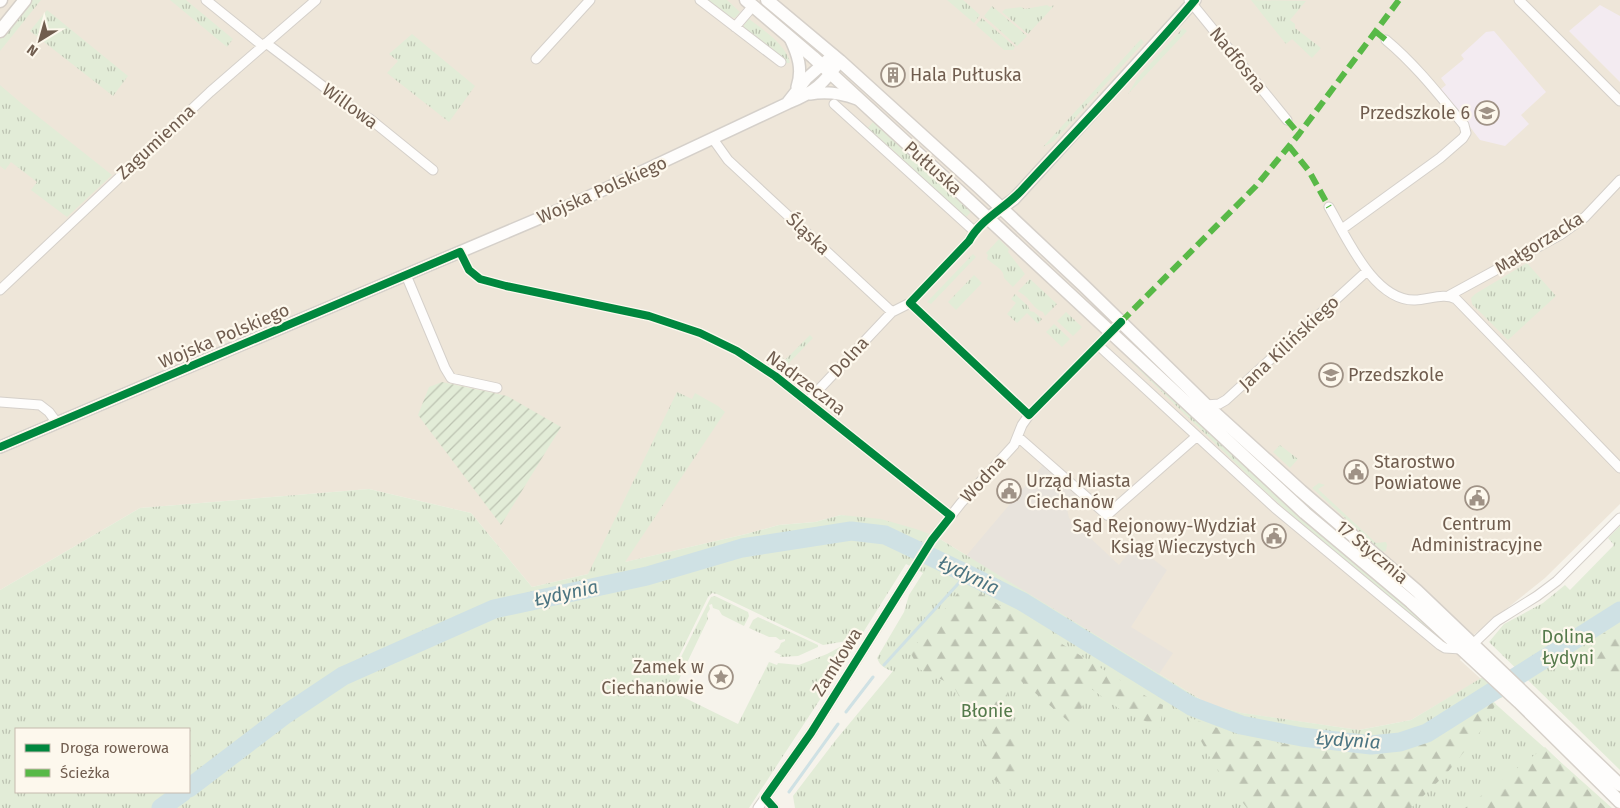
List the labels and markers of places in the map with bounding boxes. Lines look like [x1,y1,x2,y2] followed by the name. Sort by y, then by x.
[880,62,906,88] building icon: Hala Pułtuska
[910,64,1022,86] place label: Hala Pułtuska
[1474,100,1500,126] school or university icon: Przedszkole 6
[1360,102,1470,124] place label: Przedszkole 6
[1318,362,1344,388] school or university icon: Przedszkole
[1348,364,1444,386] place label: Przedszkole
[1374,451,1462,494] place label: Starostwo Powiatowe
[1343,459,1369,485] public building icon: Starostwo Powiatowe
[1026,470,1131,513] place label: Urząd Miasta Ciechanów
[996,478,1022,504] public building icon: Urząd Miasta Ciechanów
[1464,485,1490,511] public building icon: Centrum Administracyjne
[1411,513,1543,556] place label: Centrum Administracyjne
[1072,515,1256,558] place label: Sąd Rejonowy-Wydział Ksiąg Wieczystych
[1261,523,1287,549] public building icon: Sąd Rejonowy-Wydział Ksiąg Wieczystych
[601,656,704,699] place label: Zamek w Ciechanowie
[708,664,734,690] place icon: Zamek w Ciechanowie

